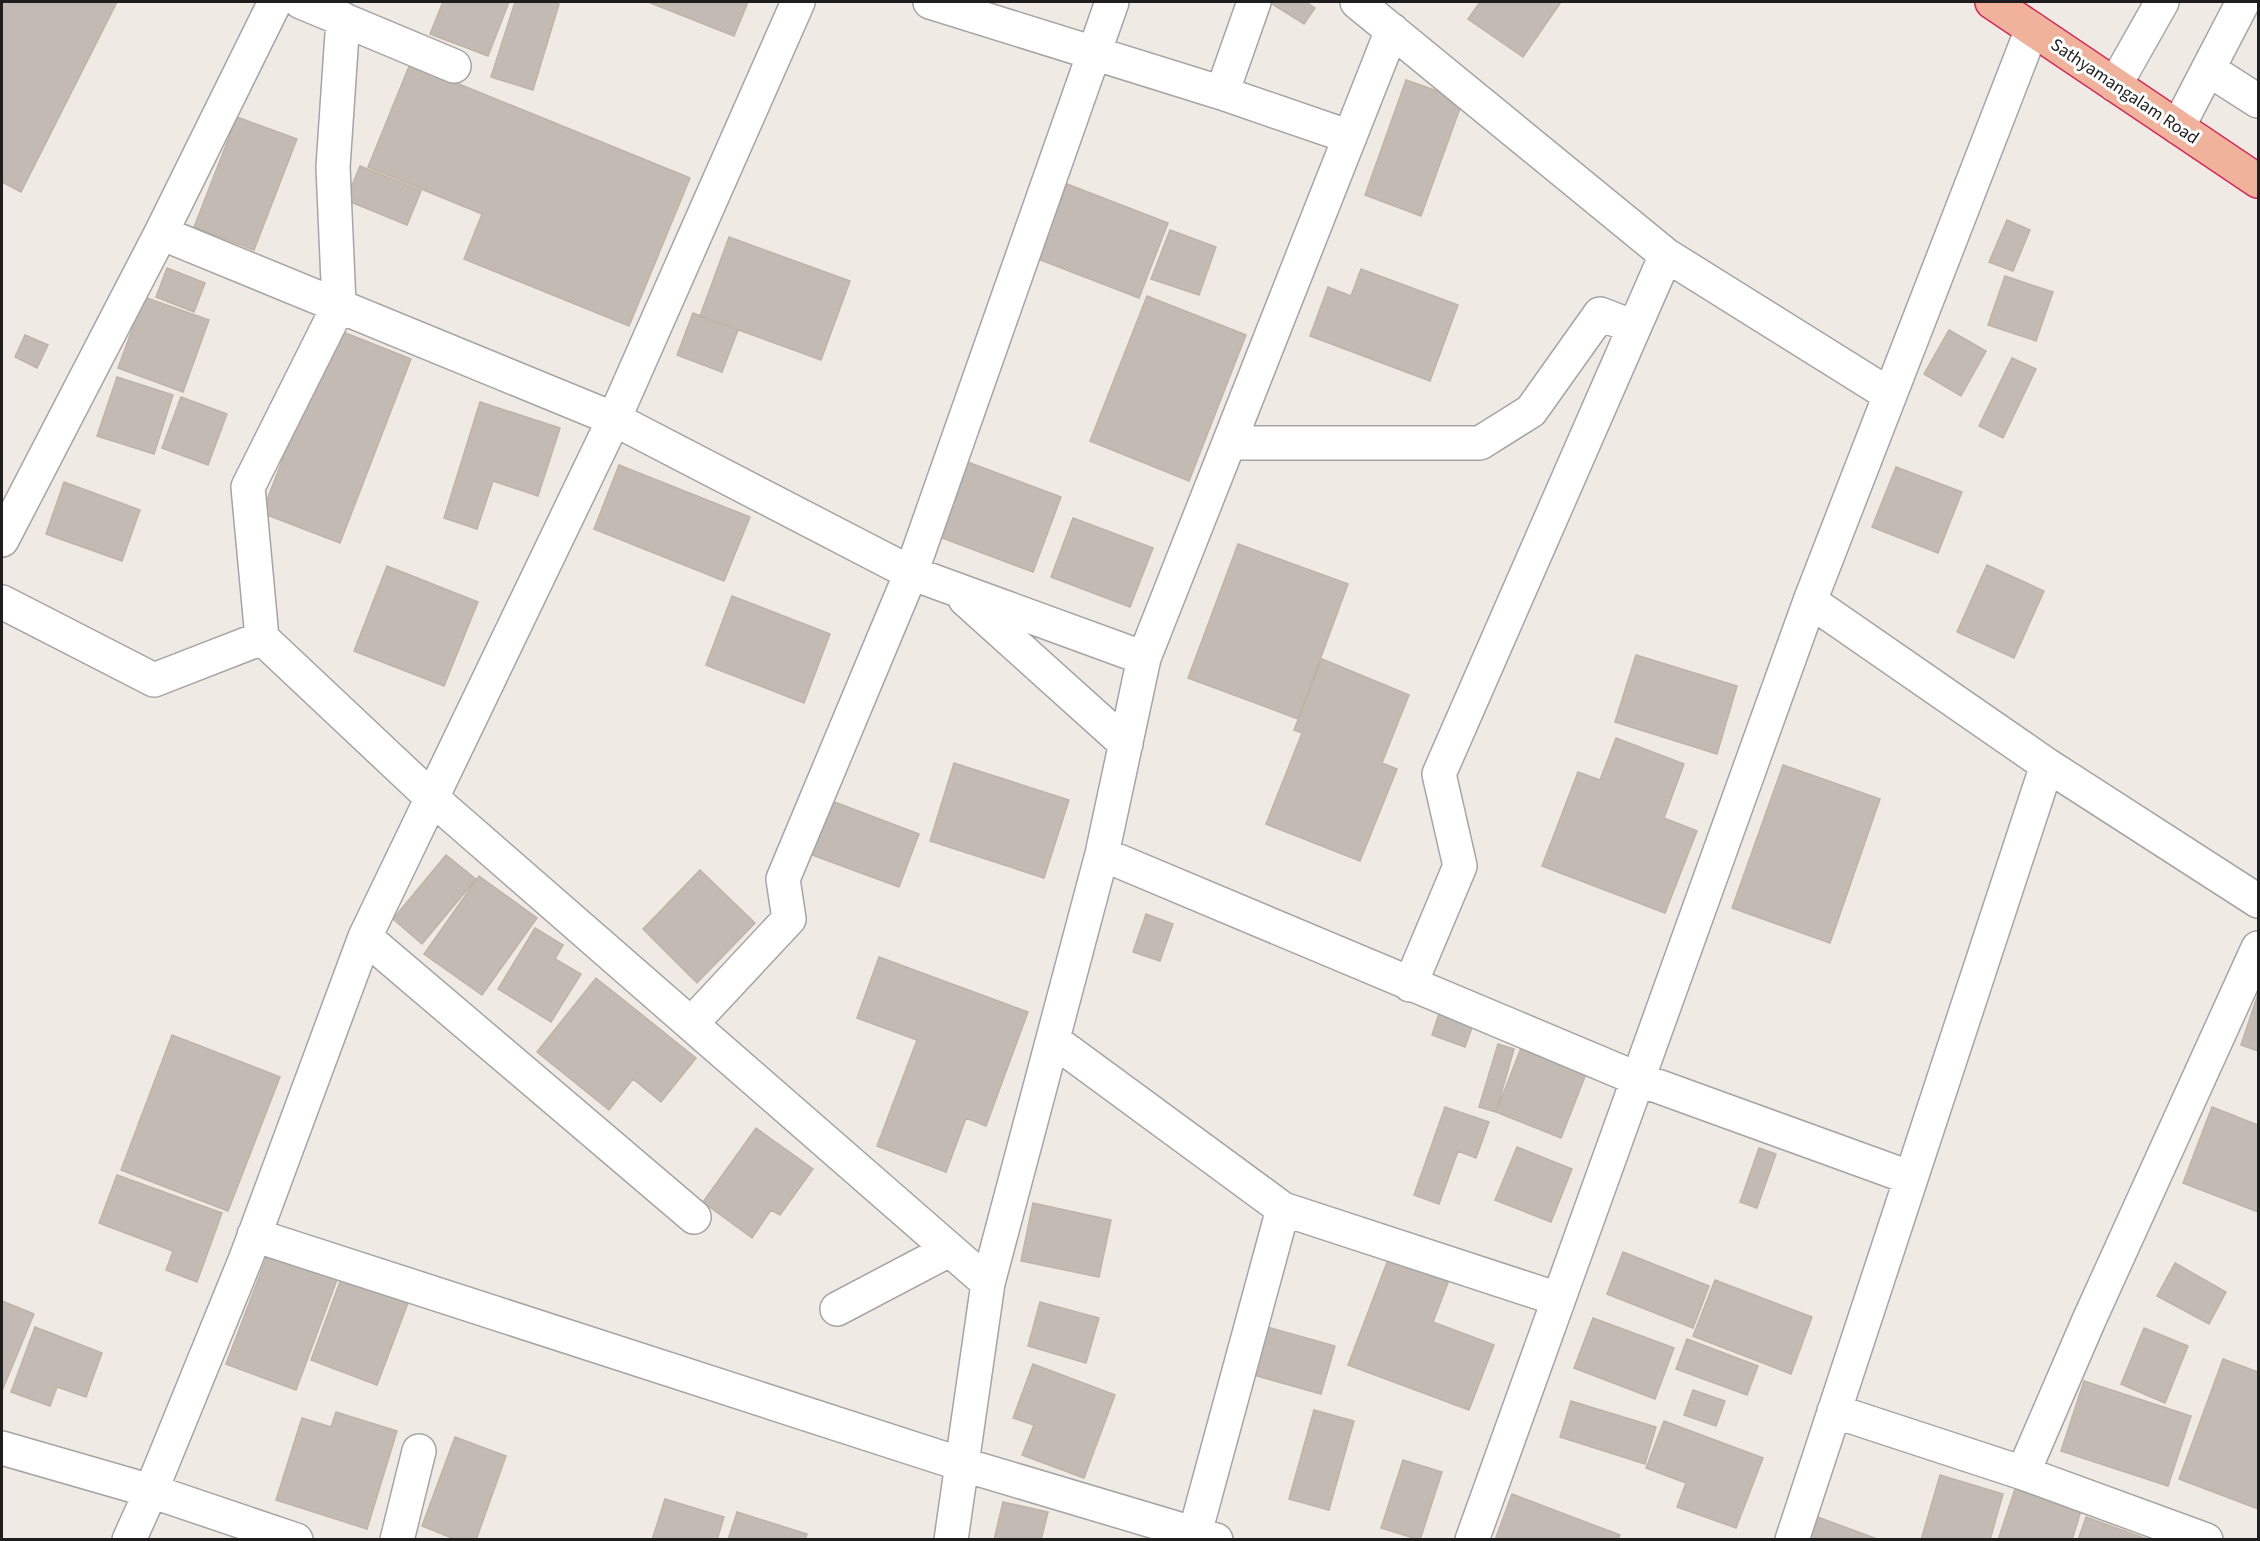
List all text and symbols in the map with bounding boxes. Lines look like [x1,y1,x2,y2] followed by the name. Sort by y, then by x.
[2046,32,2204,150] street label: Sathyamangalam Road

